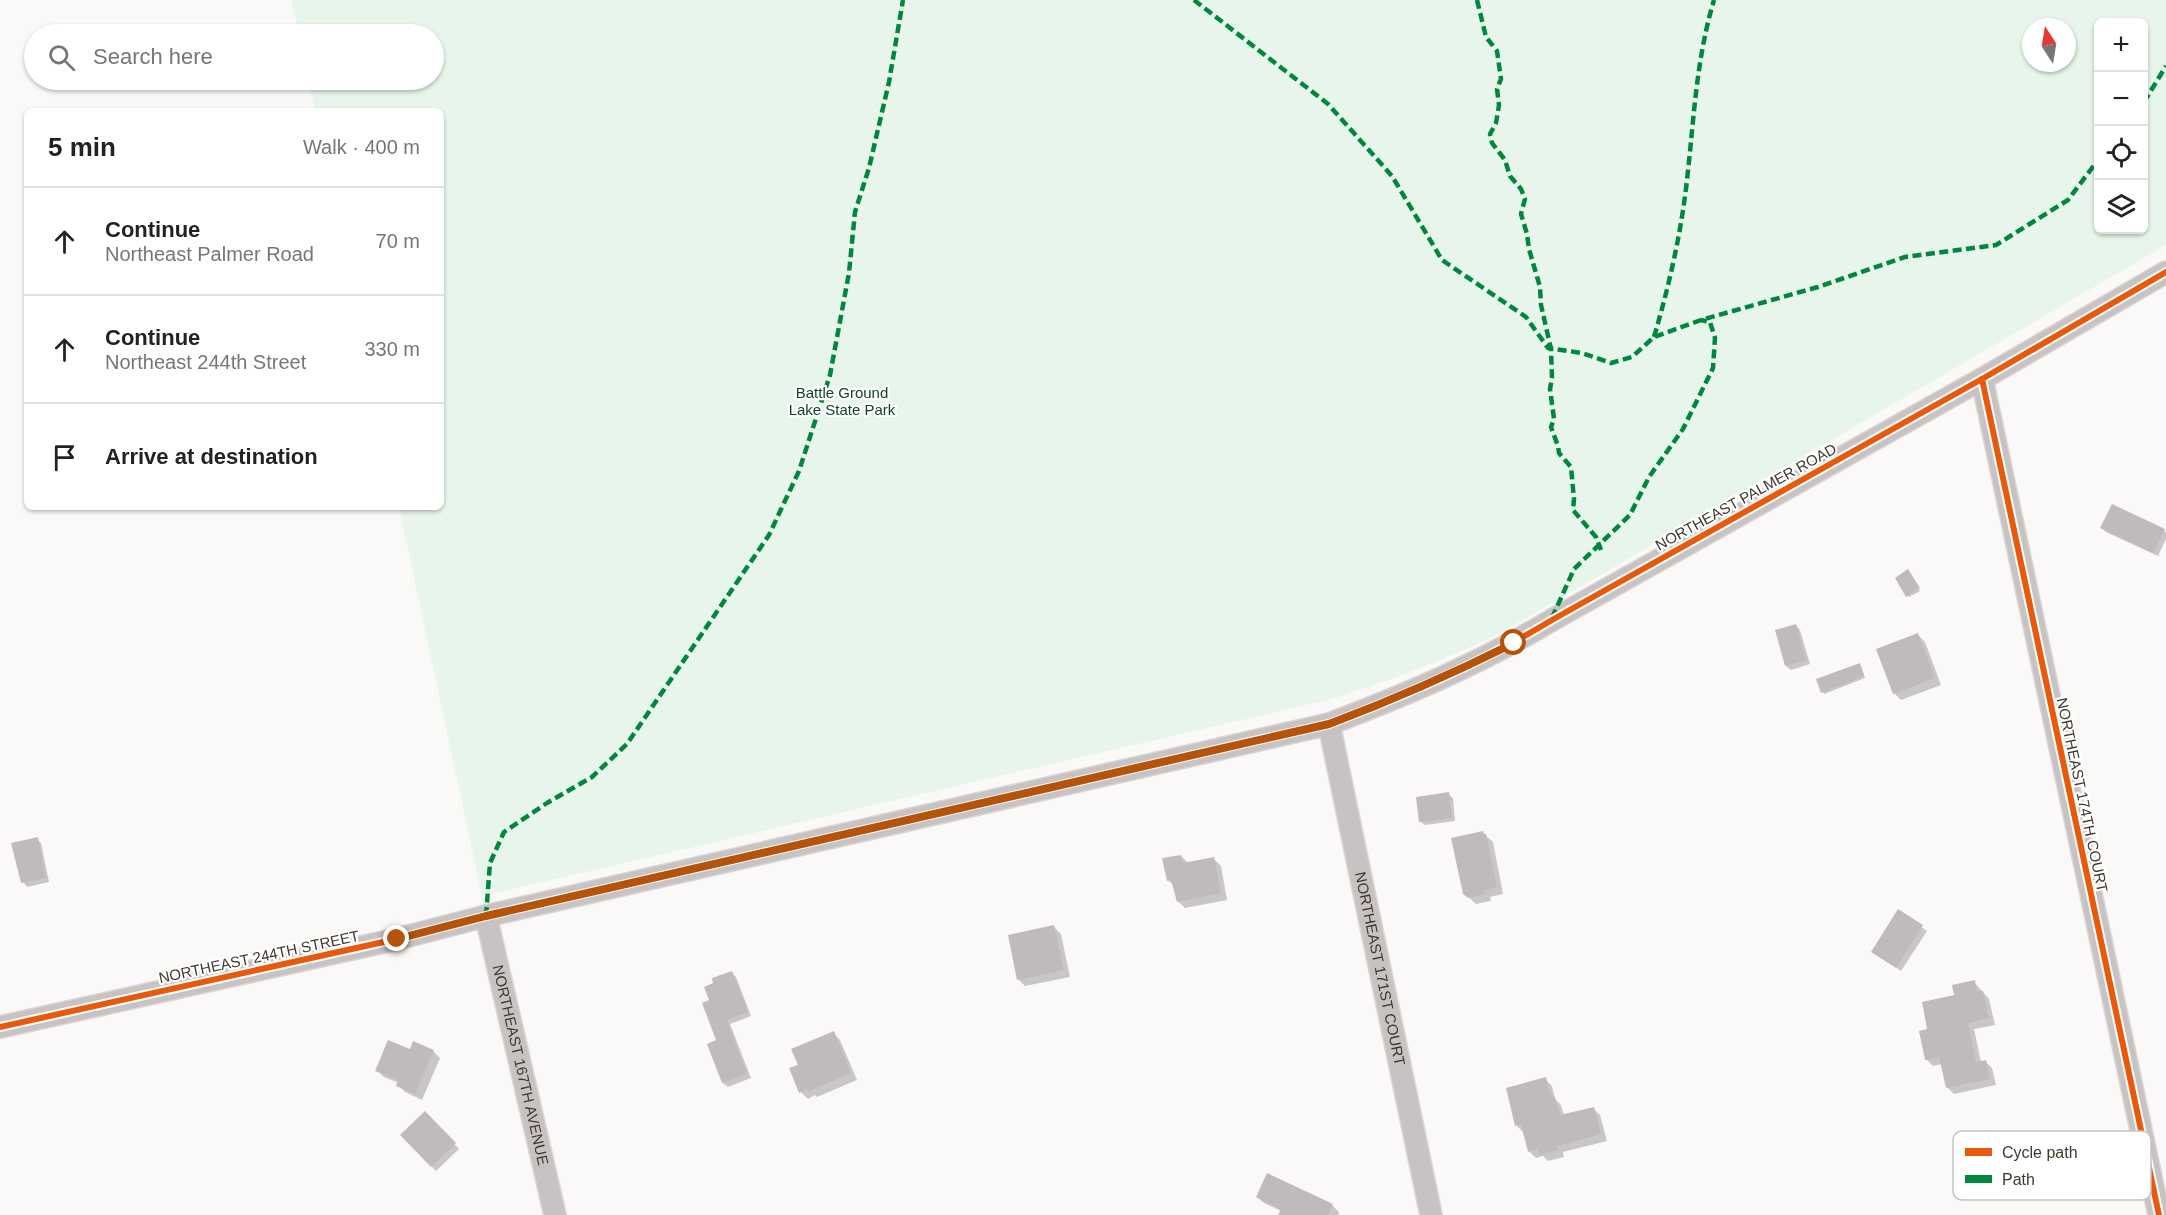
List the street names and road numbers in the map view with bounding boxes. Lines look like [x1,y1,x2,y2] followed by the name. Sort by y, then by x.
[1652,440,1839,554] street label: NORTHEAST PALMER ROAD
[2054,696,2111,894] street label: NORTHEAST 174TH COURT
[1352,870,1409,1067] street label: NORTHEAST 171ST COURT
[157,927,361,986] street label: NORTHEAST 244TH STREET
[490,963,552,1167] street label: NORTHEAST 167TH AVENUE

